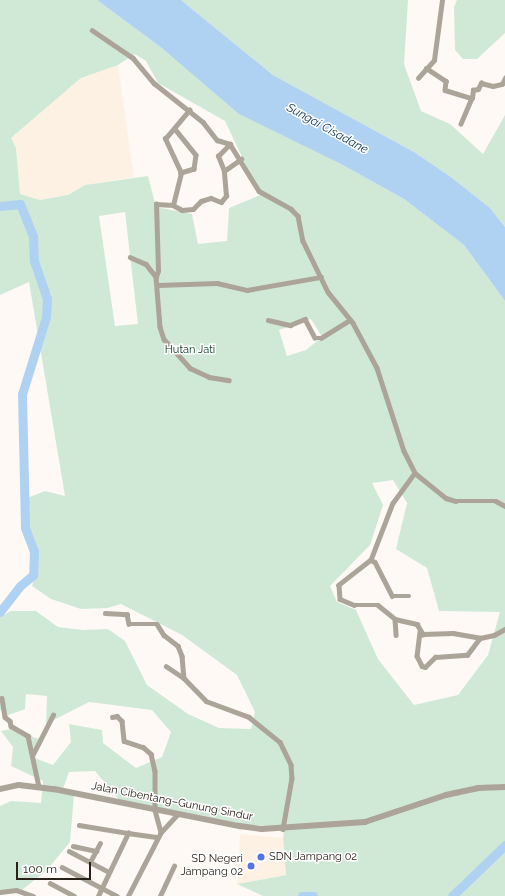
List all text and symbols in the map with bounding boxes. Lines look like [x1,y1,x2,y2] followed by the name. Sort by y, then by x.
[284,101,370,157] water label: Sungai Cisadane
[165,343,215,357] park label: Hutan Jati
[90,780,254,824] street label: Jalan Cibentang–Gunung Sindur
[269,850,357,864] place label: SDN Jampang 02
[256,852,266,862] marker: SDN Jampang 02
[180,853,243,879] place label: SD Negeri Jampang 02
[18,854,93,880] scale bar
[246,861,256,871] marker: SD Negeri Jampang 02
[23,862,57,876] text: 100 m

